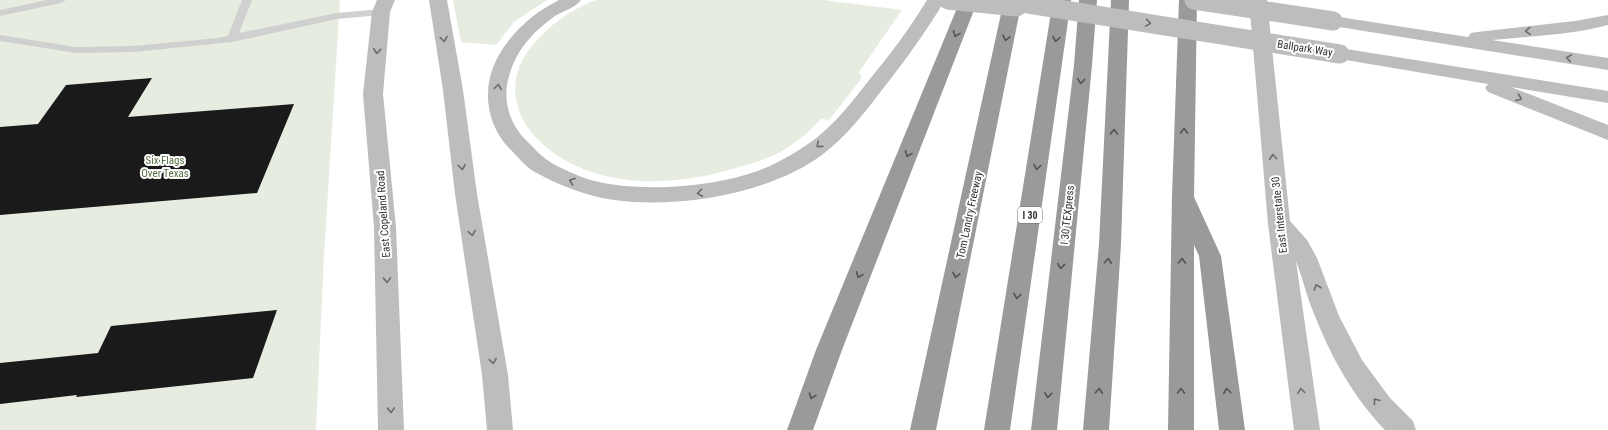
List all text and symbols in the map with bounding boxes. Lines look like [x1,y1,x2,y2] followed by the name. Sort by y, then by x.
[1145,18,1151,27] one-way arrow
[1525,27,1531,36] one-way arrow
[953,30,961,37] one-way arrow
[439,35,448,42] one-way arrow
[1002,35,1011,41] one-way arrow
[1052,35,1061,42] one-way arrow
[1276,38,1334,59] street label: Ballpark Way
[373,48,382,54] one-way arrow
[1566,54,1573,63] one-way arrow
[1077,78,1086,84] one-way arrow
[493,84,502,90] one-way arrow
[1515,93,1522,101] one-way arrow
[1180,128,1188,134] one-way arrow
[1110,129,1118,135] one-way arrow
[817,141,824,148] one-way arrow
[904,151,912,158] one-way arrow
[141,154,189,180] park label: Six Flags Over Texas
[1269,154,1278,160] one-way arrow
[457,164,466,170] one-way arrow
[1033,164,1042,170] one-way arrow
[374,170,393,258] street label: East Copeland Road
[954,170,985,260] street label: Tom Landry Freeway
[1269,176,1290,254] street label: East Interstate 30
[568,177,575,185] one-way arrow
[1058,185,1077,245] street label: I 30 TEXpress
[697,188,703,197] one-way arrow
[1018,207,1042,223] road number: I 30
[467,229,476,236] one-way arrow
[1104,258,1113,264] one-way arrow
[1178,258,1186,264] one-way arrow
[1057,263,1066,269] one-way arrow
[856,270,864,278] one-way arrow
[953,272,961,278] one-way arrow
[383,277,391,283] one-way arrow
[1313,283,1322,290] one-way arrow
[1014,293,1022,299] one-way arrow
[488,358,496,364] one-way arrow
[1094,388,1103,394] one-way arrow
[1177,388,1185,394] one-way arrow
[1223,388,1232,394] one-way arrow
[1297,388,1306,395] one-way arrow
[1043,392,1052,398] one-way arrow
[808,393,817,400] one-way arrow
[1374,399,1381,406] one-way arrow
[386,407,395,413] one-way arrow

